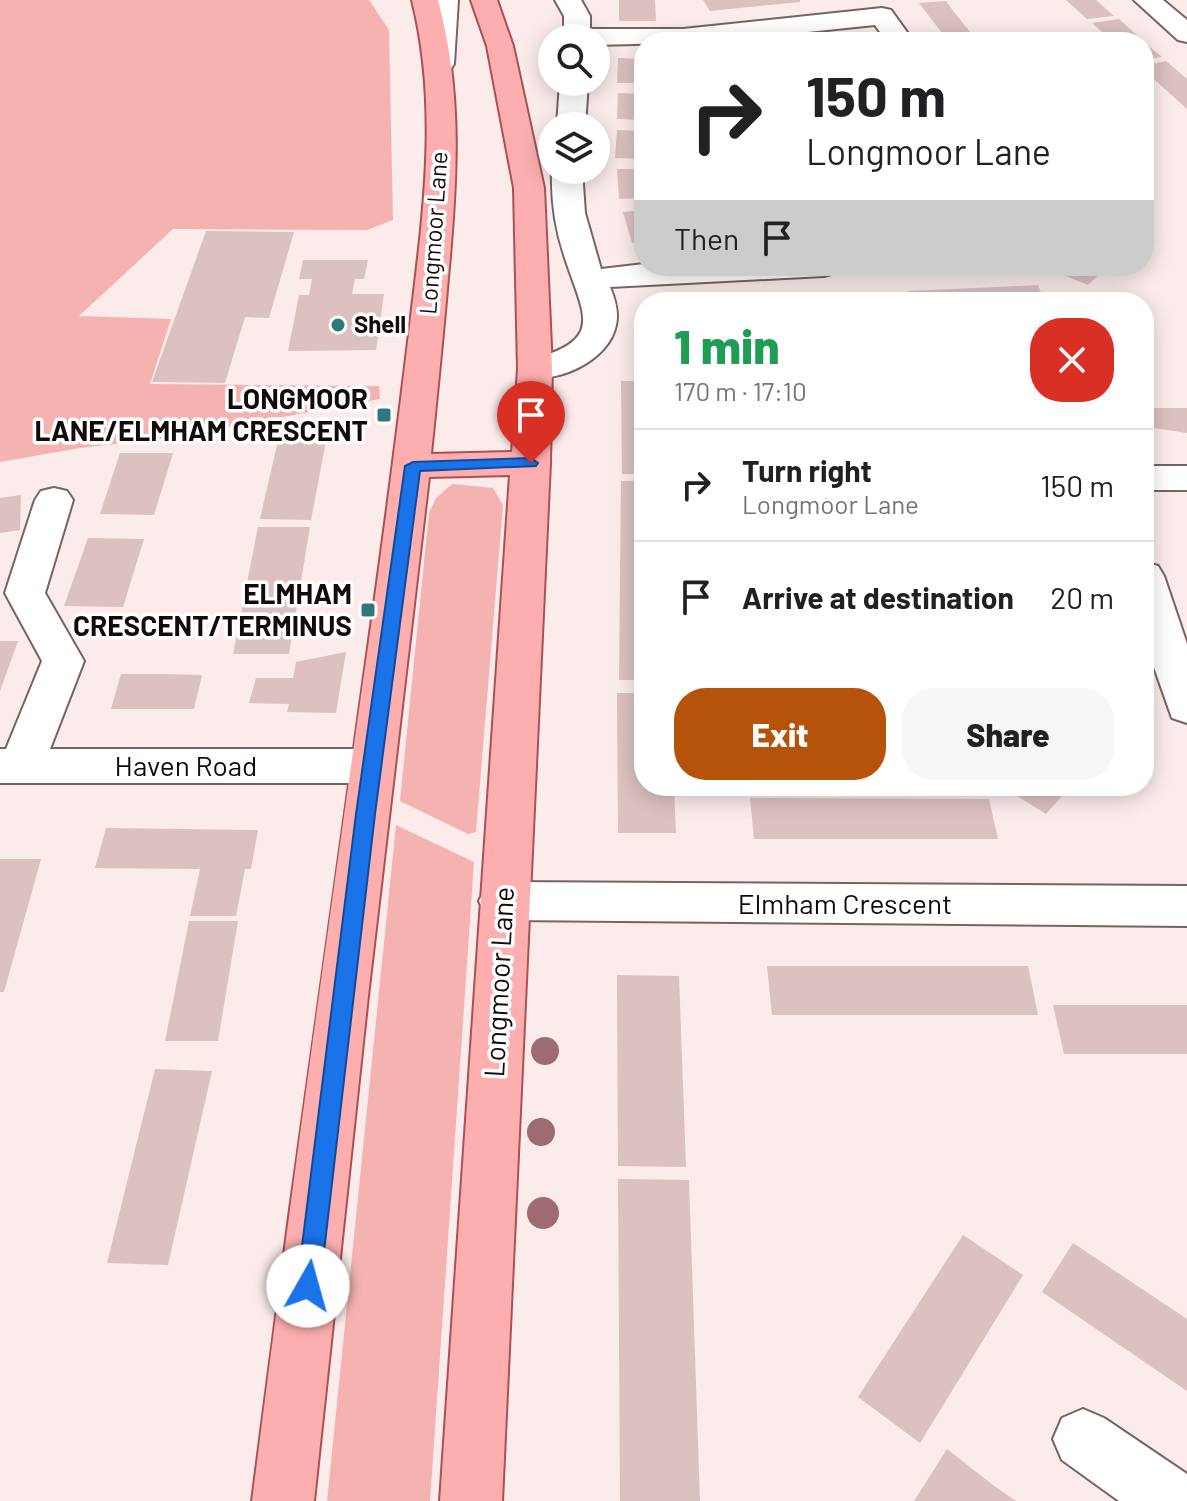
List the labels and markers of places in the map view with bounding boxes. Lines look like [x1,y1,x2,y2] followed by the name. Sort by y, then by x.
[354,309,406,338] place label: Shell
[329,316,347,334] marker: Shell
[35,381,368,447] place label: LONGMOOR LANE/ELMHAM CRESCENT
[497,381,565,463] pin
[375,406,393,424] marker: LONGMOOR LANE/ELMHAM CRESCENT
[73,576,352,642] place label: ELMHAM CRESCENT/TERMINUS
[359,601,377,619] marker: ELMHAM CRESCENT/TERMINUS

